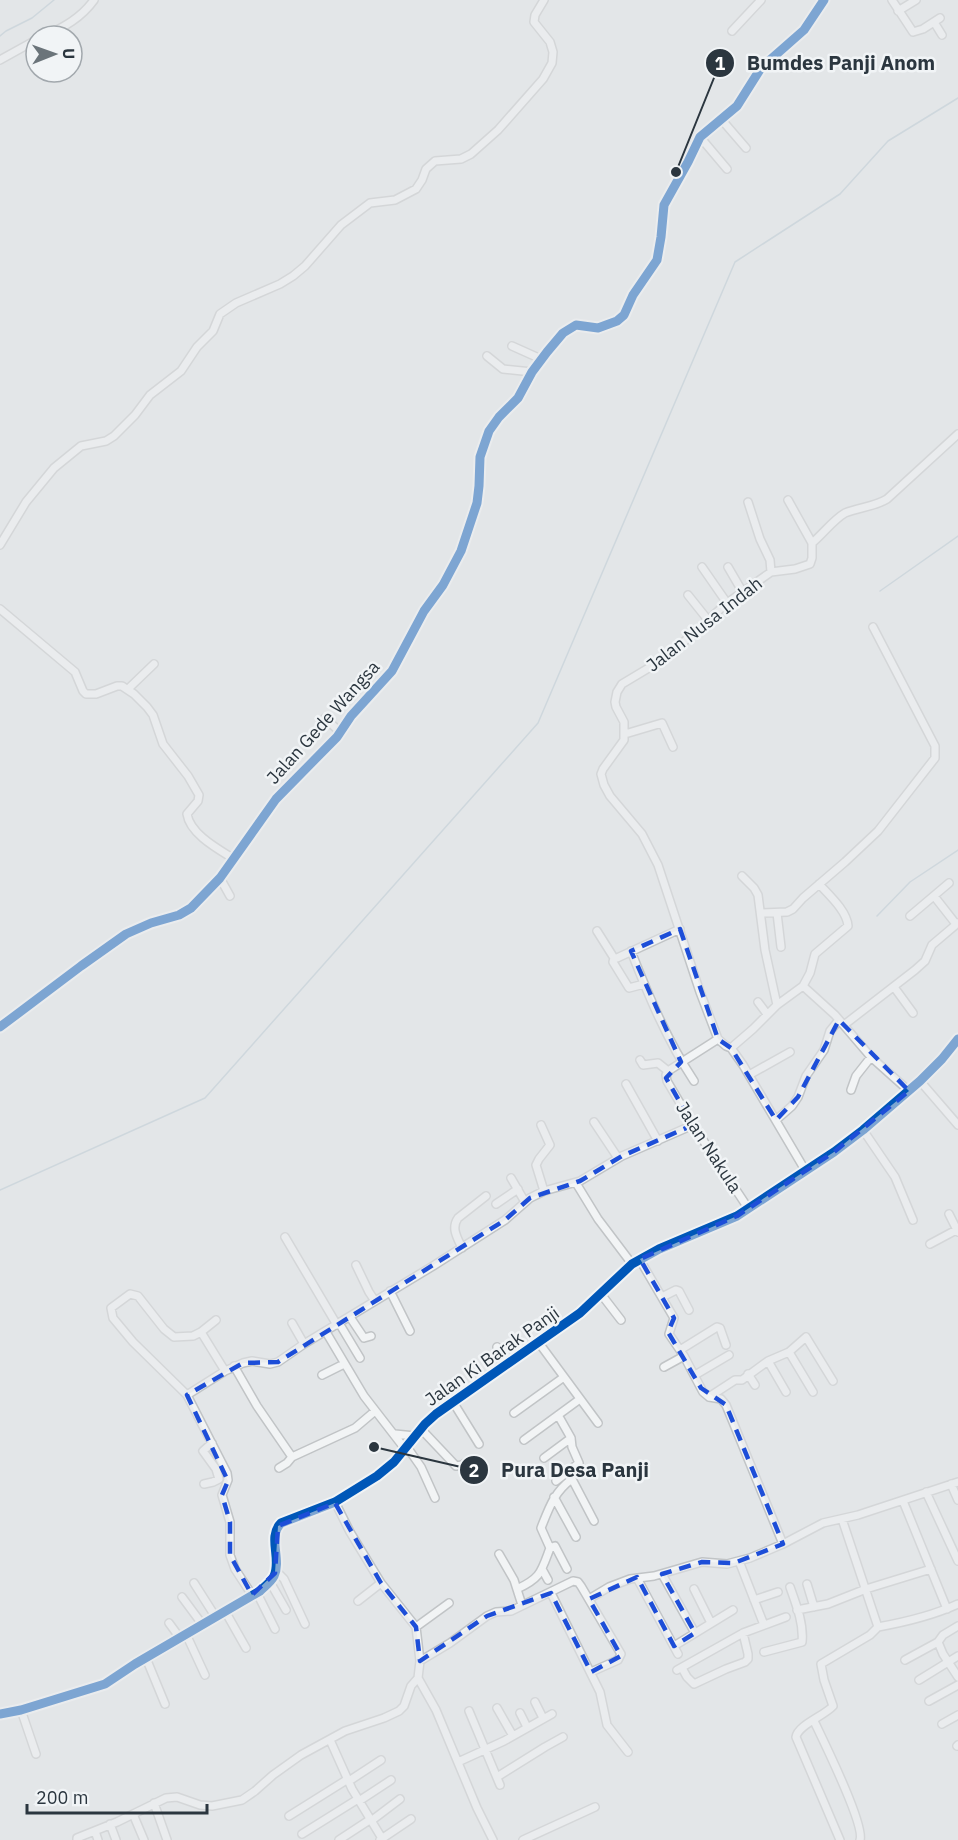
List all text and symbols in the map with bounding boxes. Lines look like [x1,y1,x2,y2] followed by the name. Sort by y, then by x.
[24,24,84,84] north arrow
[705,44,947,82] callout: Bumdes Panji Anom
[59,48,79,59] text: U
[747,49,935,76] text: Bumdes Panji Anom
[715,52,726,75] text: 1
[641,572,767,676] street label: Jalan Nusa Indah
[261,655,385,789] street label: Jalan Gede Wangsa
[671,1097,747,1197] street label: Jalan Nakula
[420,1301,564,1411] street label: Jalan Ki Barak Panji
[459,1451,661,1489] callout: Pura Desa Panji
[501,1456,649,1483] text: Pura Desa Panji
[469,1459,479,1482] text: 2
[27,1777,207,1815] scale bar
[36,1786,88,1809] text: 200 m

